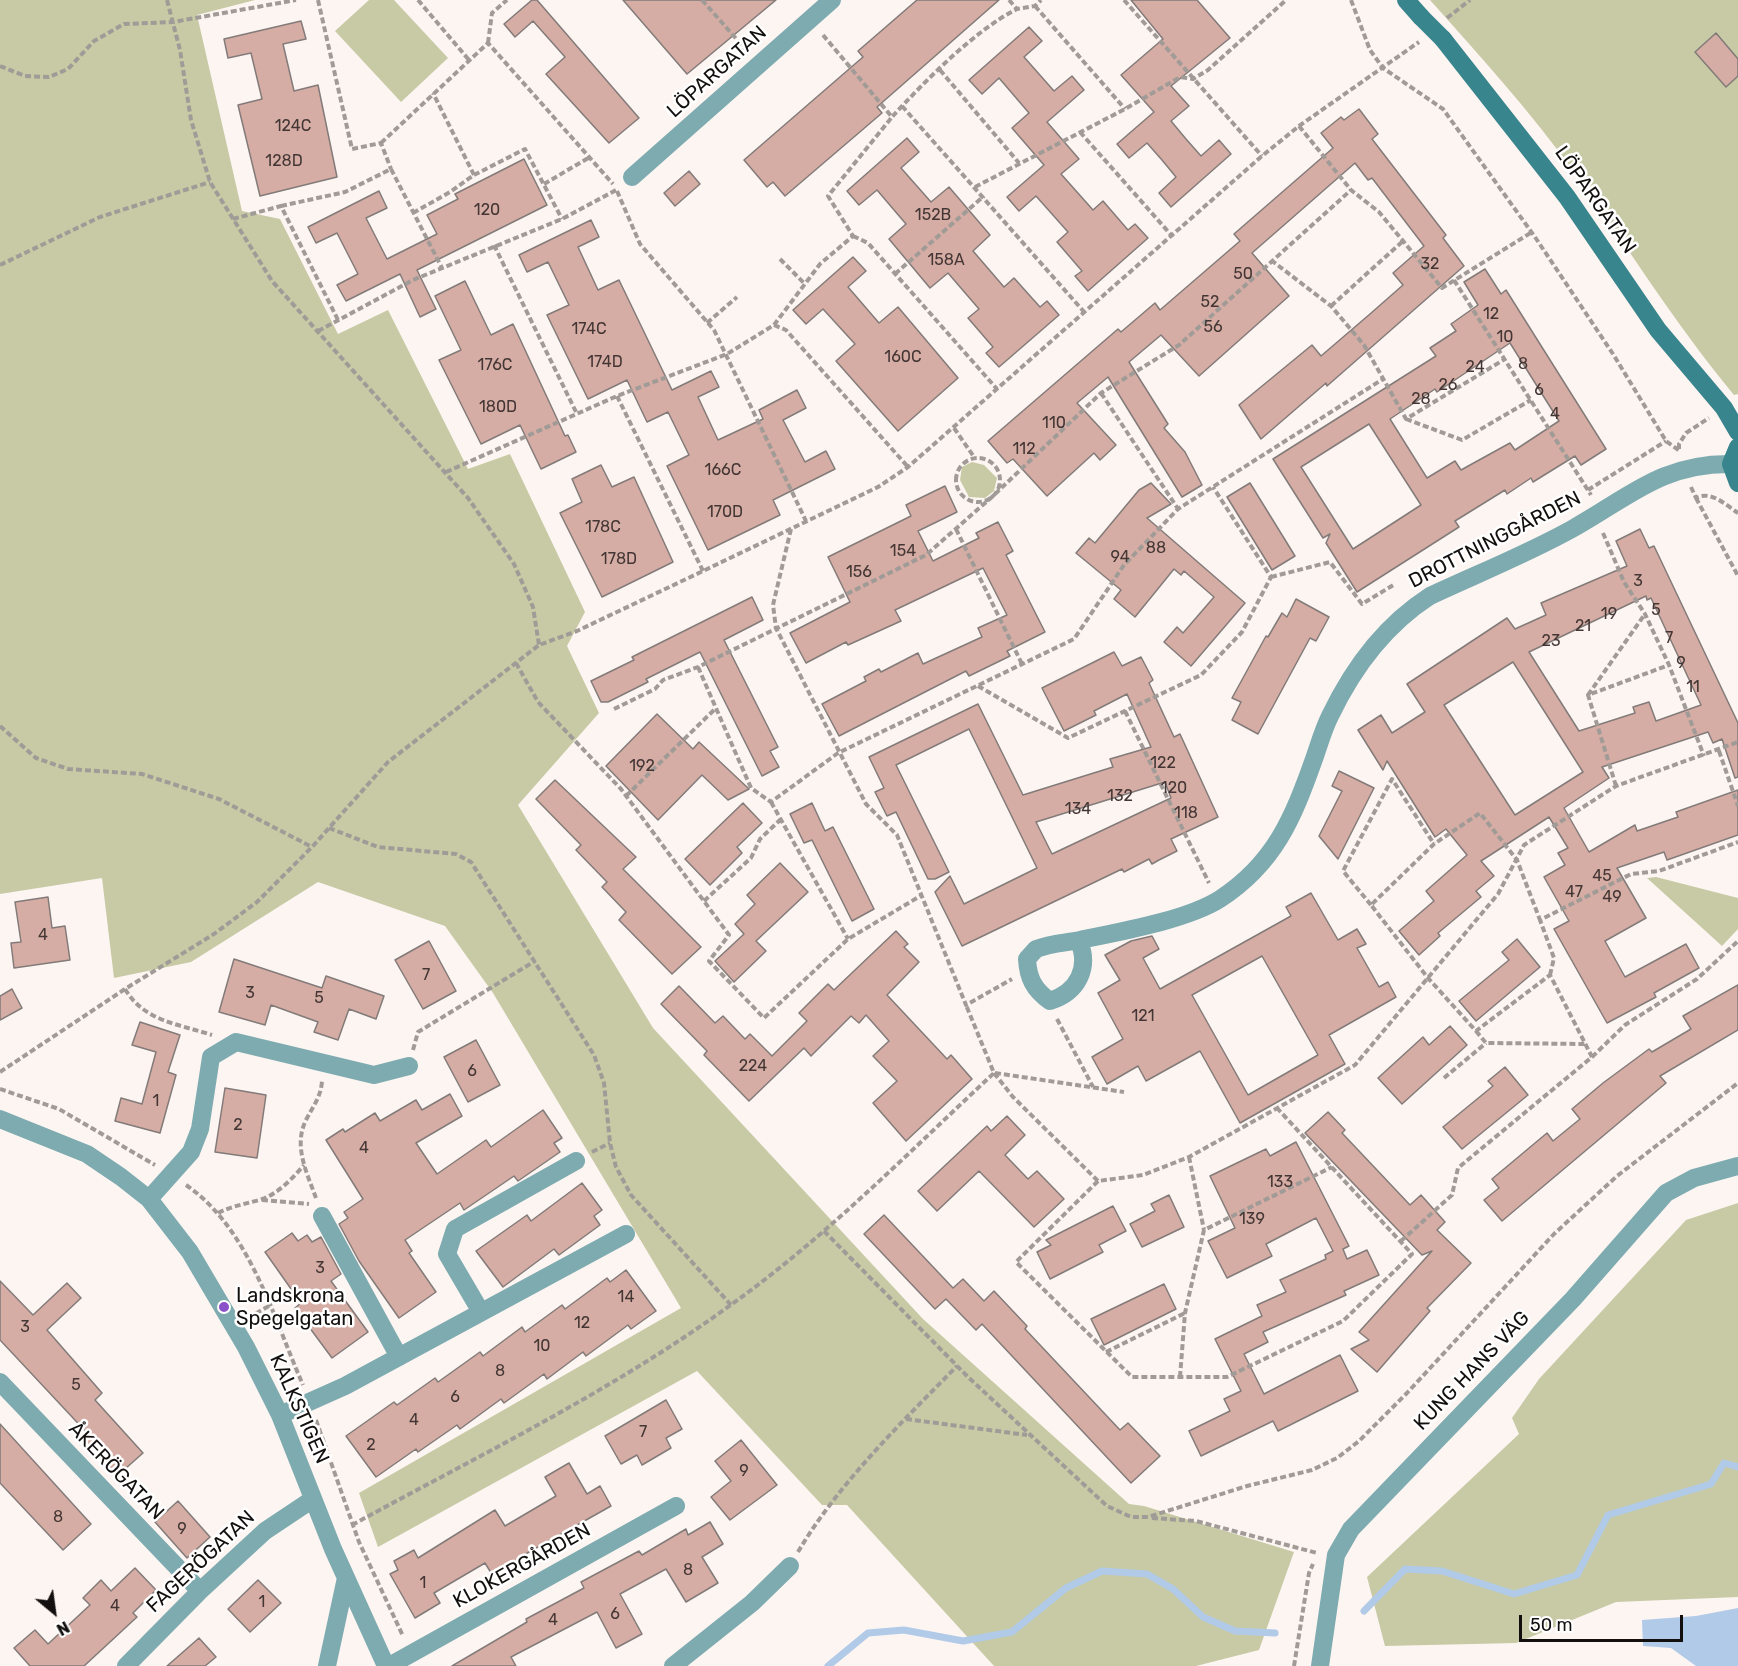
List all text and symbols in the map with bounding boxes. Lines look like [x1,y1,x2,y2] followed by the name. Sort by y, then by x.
[662,21,772,123] street label: LÖPARGATAN
[275,116,311,136] house number: 124C
[1549,142,1641,258] street label: LÖPARGATAN
[265,151,303,171] house number: 128D
[474,200,500,220] house number: 120
[915,205,951,225] house number: 152B
[927,250,965,270] house number: 158A
[1420,254,1440,274] house number: 32
[1233,264,1253,284] house number: 50
[1201,292,1219,312] house number: 52
[1483,304,1499,324] house number: 12
[1203,317,1223,337] house number: 56
[571,319,607,339] house number: 174C
[1496,327,1514,347] house number: 10
[884,347,922,367] house number: 160C
[587,352,623,372] house number: 174D
[1518,354,1528,374] house number: 8
[478,355,512,375] house number: 176C
[1465,357,1485,377] house number: 24
[1438,375,1458,395] house number: 26
[1534,380,1544,400] house number: 6
[1411,389,1431,409] house number: 28
[479,397,517,417] house number: 180D
[1550,404,1560,424] house number: 4
[1042,413,1066,433] house number: 110
[1012,439,1036,459] house number: 112
[705,460,741,480] house number: 166C
[1405,486,1585,594] street label: DROTTNINGGÅRDEN
[707,502,743,522] house number: 170D
[585,517,621,537] house number: 178C
[1146,538,1166,558] house number: 88
[890,541,916,561] house number: 154
[1110,547,1130,567] house number: 94
[601,549,637,569] house number: 178D
[846,562,872,582] house number: 156
[1633,571,1643,591] house number: 3
[1651,600,1661,620] house number: 5
[1601,604,1617,624] house number: 19
[1575,616,1591,636] house number: 21
[1665,628,1673,648] house number: 7
[1541,631,1561,651] house number: 23
[1676,653,1686,673] house number: 9
[1686,677,1700,697] house number: 11
[1150,753,1176,773] house number: 122
[629,756,655,776] house number: 192
[1161,778,1187,798] house number: 120
[1107,786,1133,806] house number: 132
[1065,799,1091,819] house number: 134
[1174,803,1198,823] house number: 118
[1592,866,1612,886] house number: 45
[1565,882,1583,902] house number: 47
[1602,887,1622,907] house number: 49
[38,925,48,945] house number: 4
[422,965,430,985] house number: 7
[245,983,255,1003] house number: 3
[314,988,324,1008] house number: 5
[1131,1006,1155,1026] house number: 121
[739,1056,767,1076] house number: 224
[467,1061,477,1081] house number: 6
[153,1091,159,1111] house number: 1
[233,1115,243,1135] house number: 2
[359,1138,369,1158] house number: 4
[1267,1172,1293,1192] house number: 133
[1239,1209,1265,1229] house number: 139
[315,1258,325,1278] house number: 3
[236,1284,353,1331] place label: Landskrona Spegelgatan
[618,1287,634,1307] house number: 14
[217,1300,231,1314] marker: Landskrona Spegelgatan
[1409,1306,1535,1436] street label: KUNG HANS VÄG
[574,1313,590,1333] house number: 12
[20,1317,30,1337] house number: 3
[533,1336,551,1356] house number: 10
[264,1351,334,1467] street label: KALKSTIGEN
[495,1361,505,1381] house number: 8
[71,1375,81,1395] house number: 5
[450,1387,460,1407] house number: 6
[409,1410,419,1430] house number: 4
[63,1417,169,1525] street label: ÅKERÖGATAN
[639,1422,647,1442] house number: 7
[366,1435,376,1455] house number: 2
[739,1461,749,1481] house number: 9
[142,1506,260,1618] street label: FAGERÖGATAN
[53,1507,63,1527] house number: 8
[449,1518,595,1614] street label: KLOKERGÅRDEN
[177,1519,187,1539] house number: 9
[683,1560,693,1580] house number: 8
[420,1573,426,1593] house number: 1
[24,1582,84,1642] north arrow
[259,1592,265,1612] house number: 1
[110,1596,120,1616] house number: 4
[1522,1603,1686,1641] scale bar
[610,1604,620,1624] house number: 6
[548,1610,558,1630] house number: 4
[1530,1614,1573,1636] text: 50 m
[53,1617,73,1639] text: N

